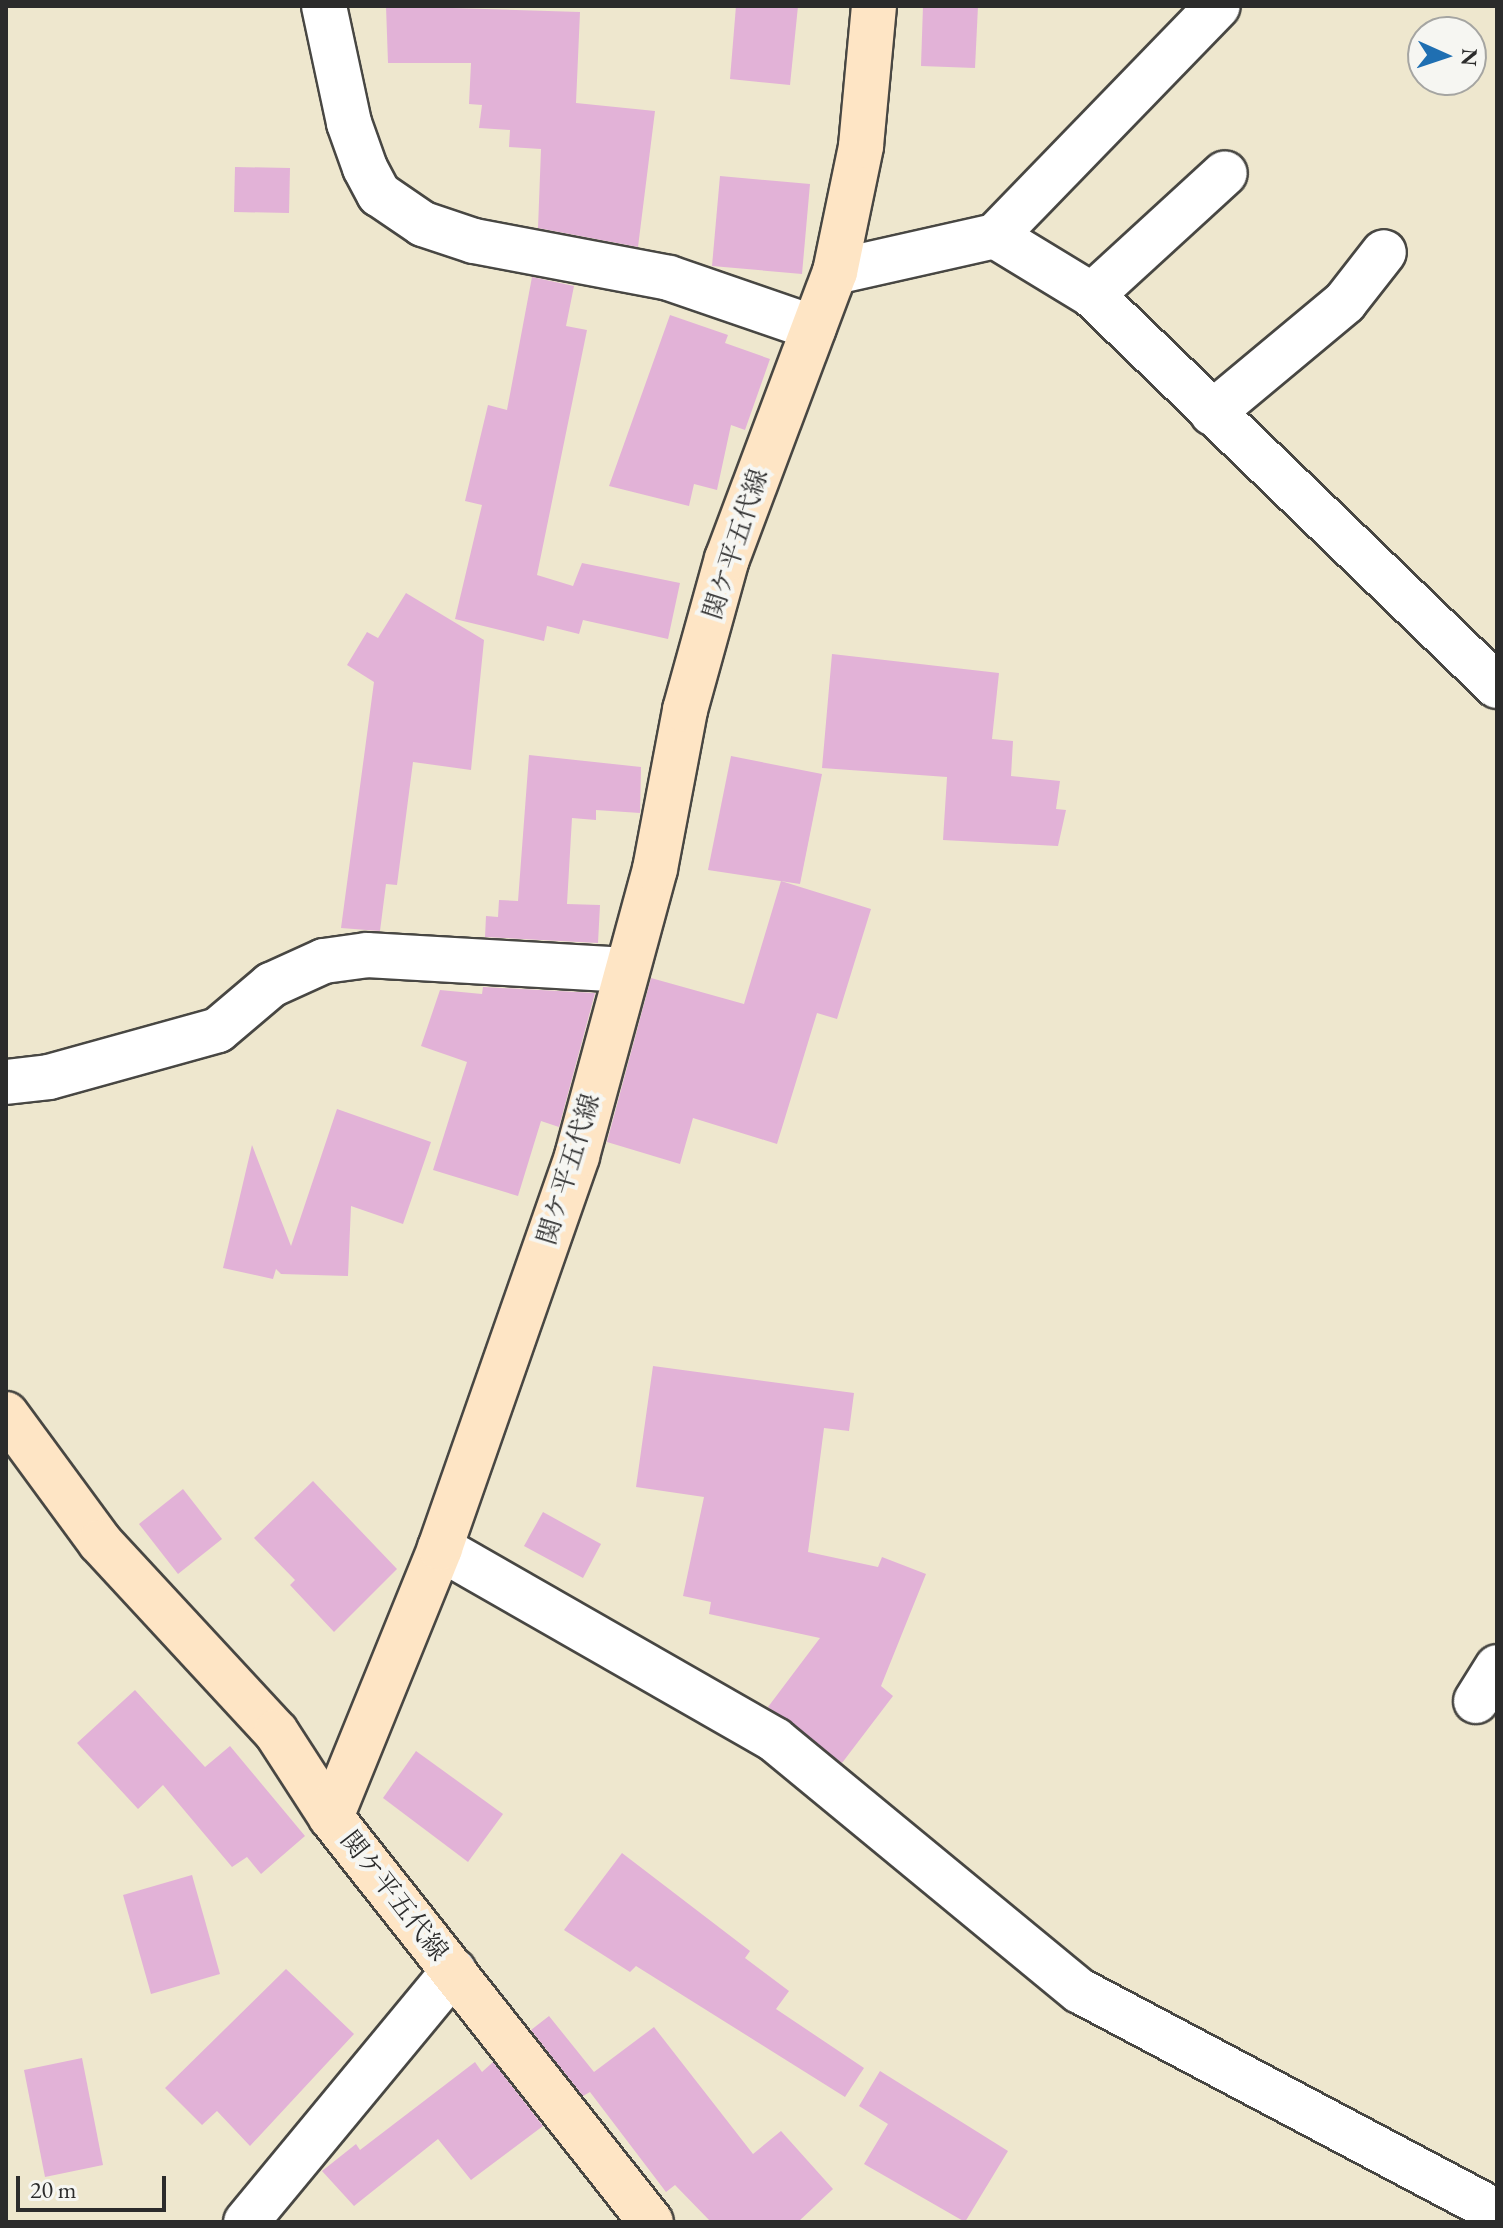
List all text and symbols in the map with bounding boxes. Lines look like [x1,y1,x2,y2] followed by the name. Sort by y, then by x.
[1407,16,1487,96] north arrow
[1455,48,1484,67] text: N
[697,465,775,623] street label: 関ケ平五代線
[531,1090,607,1248] street label: 関ケ平五代線
[334,1825,454,1967] street label: 関ケ平五代線
[20,2160,170,2210] scale bar
[30,2174,77,2205] text: 20 m

